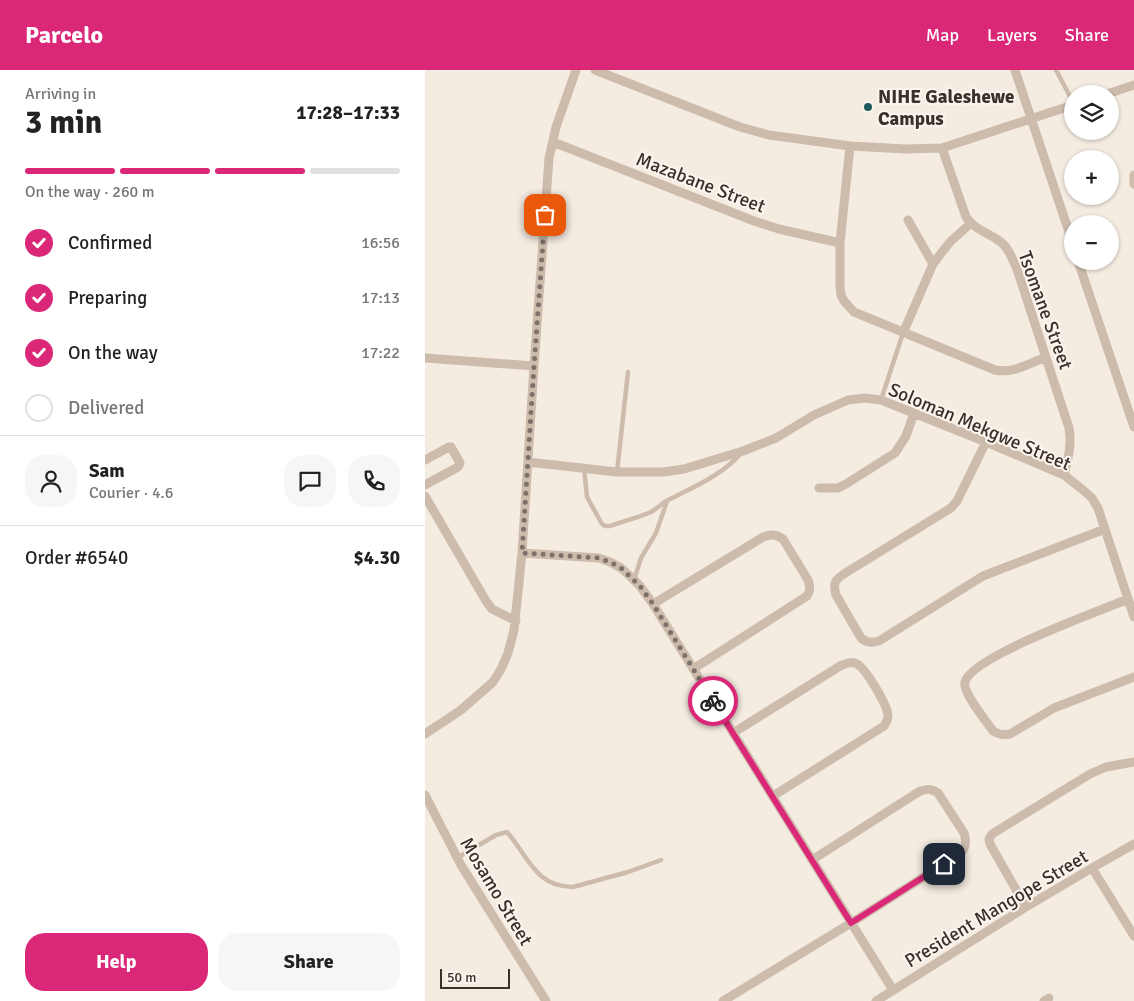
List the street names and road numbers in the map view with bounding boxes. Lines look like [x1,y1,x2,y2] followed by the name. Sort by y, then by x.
[633,147,769,219] street label: Mazabane Street
[1013,248,1078,373] street label: Tsomane Street
[885,378,1075,476] street label: Soloman Mekgwe Street
[454,833,538,950] street label: Mosamo Street
[901,844,1093,973] street label: President Mangope Street

